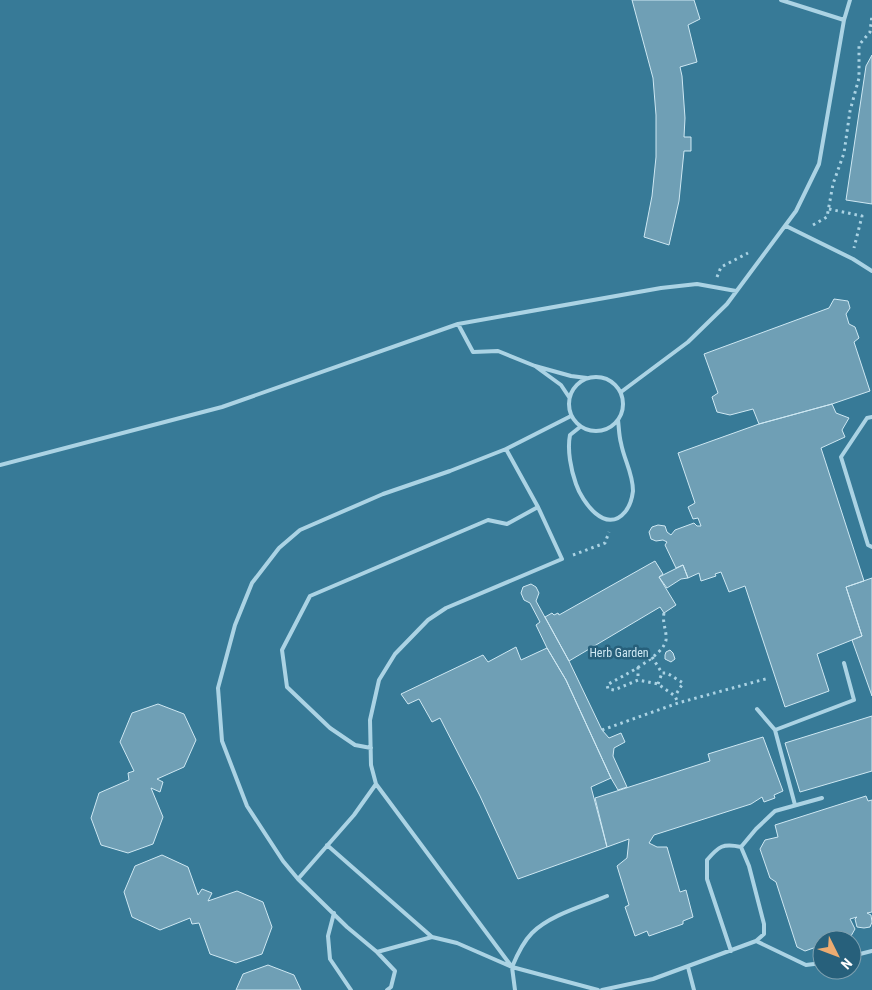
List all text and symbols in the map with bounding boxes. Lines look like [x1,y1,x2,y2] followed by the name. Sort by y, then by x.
[589,646,649,660] park label: Herb Garden
[812,930,862,980] north arrow
[838,955,855,972] text: N

